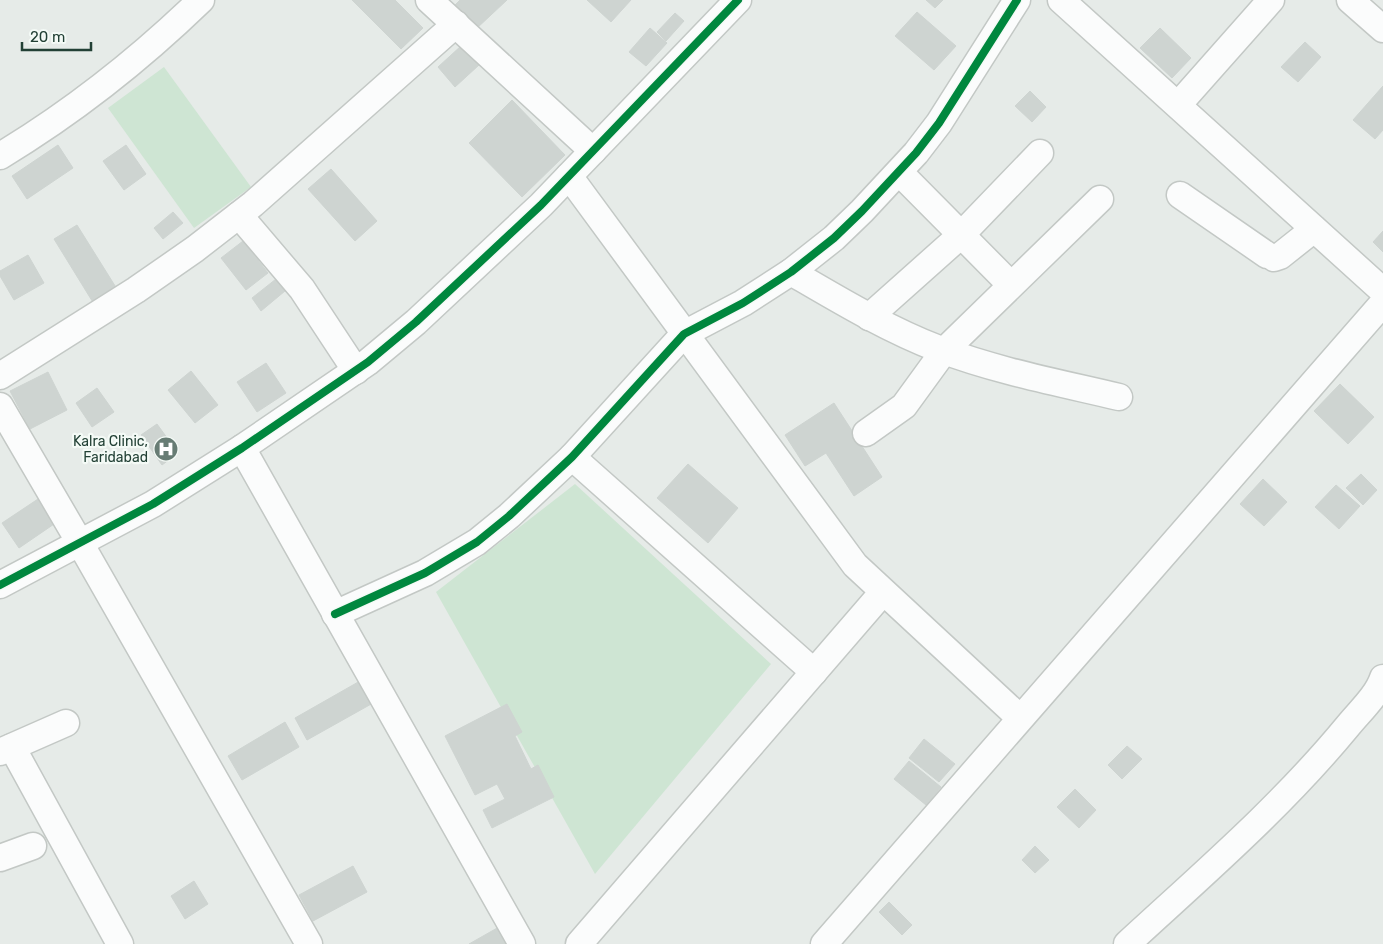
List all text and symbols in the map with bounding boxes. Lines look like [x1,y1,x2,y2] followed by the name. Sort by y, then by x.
[22,20,91,52] scale bar
[30,28,65,46] text: 20 m
[73,433,148,466] place label: Kalra Clinic, Faridabad
[153,436,179,462] hospital icon: Kalra Clinic, Faridabad

